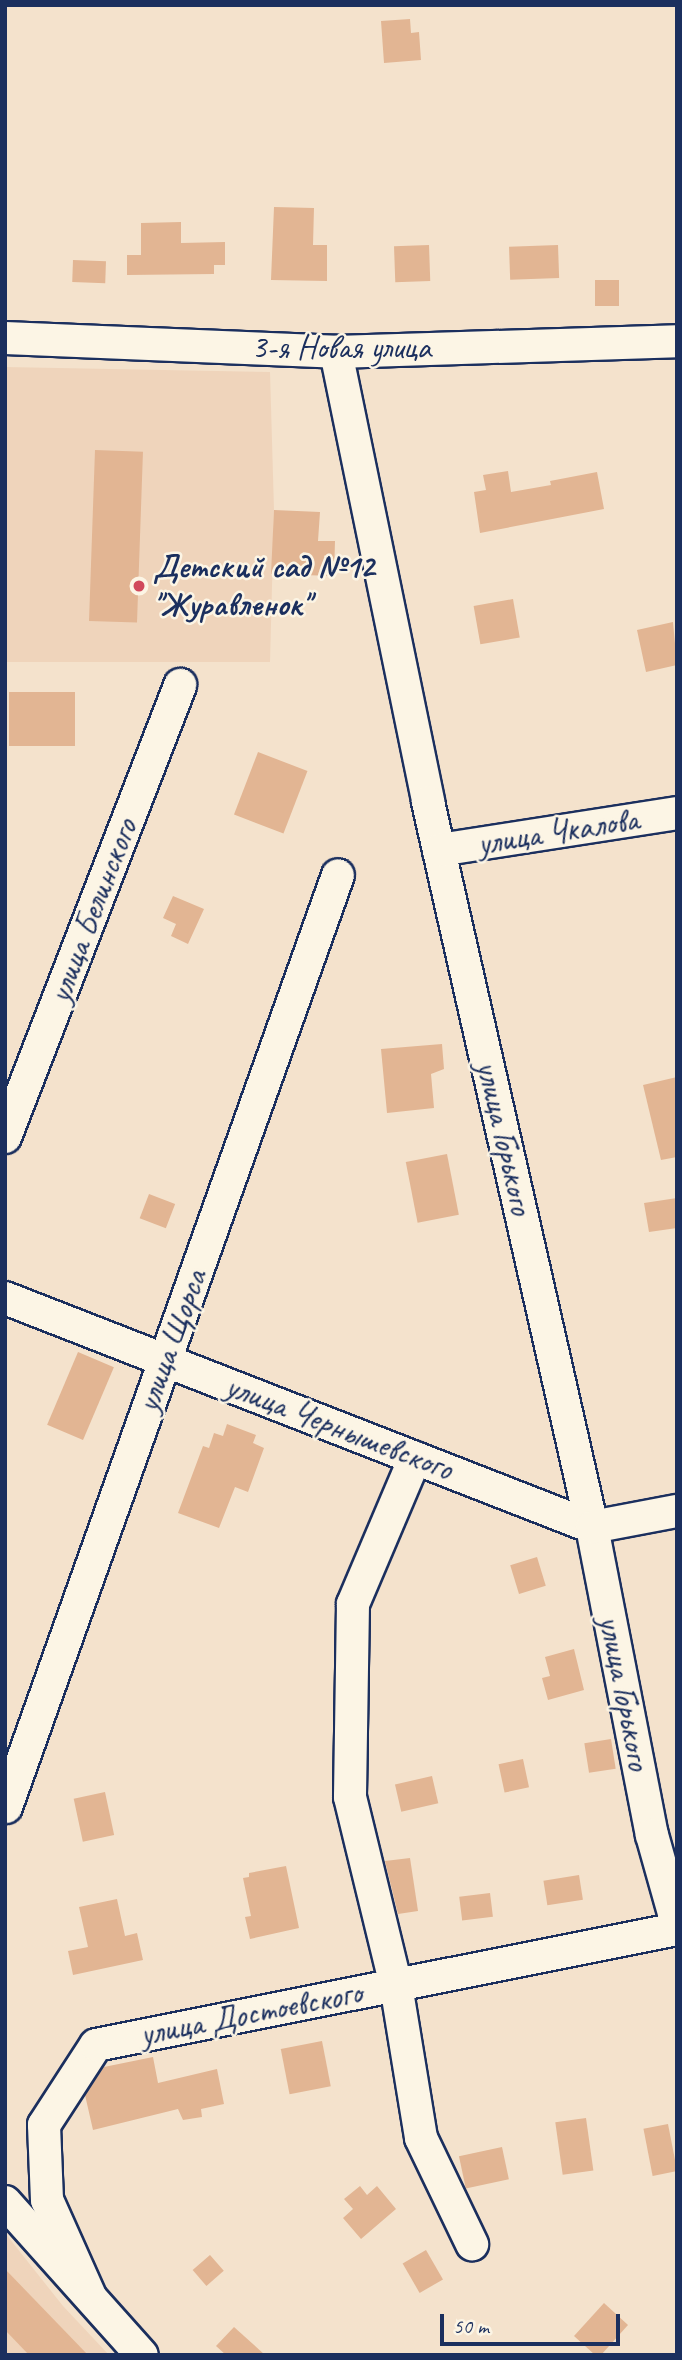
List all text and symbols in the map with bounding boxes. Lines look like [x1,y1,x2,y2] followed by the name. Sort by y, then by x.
[250,328,432,368] street label: 3-я Новая улица
[153,547,374,625] place label: Детский сад №12 "Журавленок"
[131,578,147,594] marker: Детский сад №12 "Журавленок"
[475,800,641,864] street label: улица Чкалова
[40,813,146,1009] street label: улица Белинского
[467,1058,541,1218] street label: улица Горького
[128,1265,216,1417] street label: улица Щорса
[220,1367,458,1489] street label: улица Чернышевского
[590,1613,658,1773] street label: улица Горького
[136,1973,366,2055] street label: улица Достоевского
[444,2300,624,2344] scale bar
[453,2313,489,2339] text: 50 m

